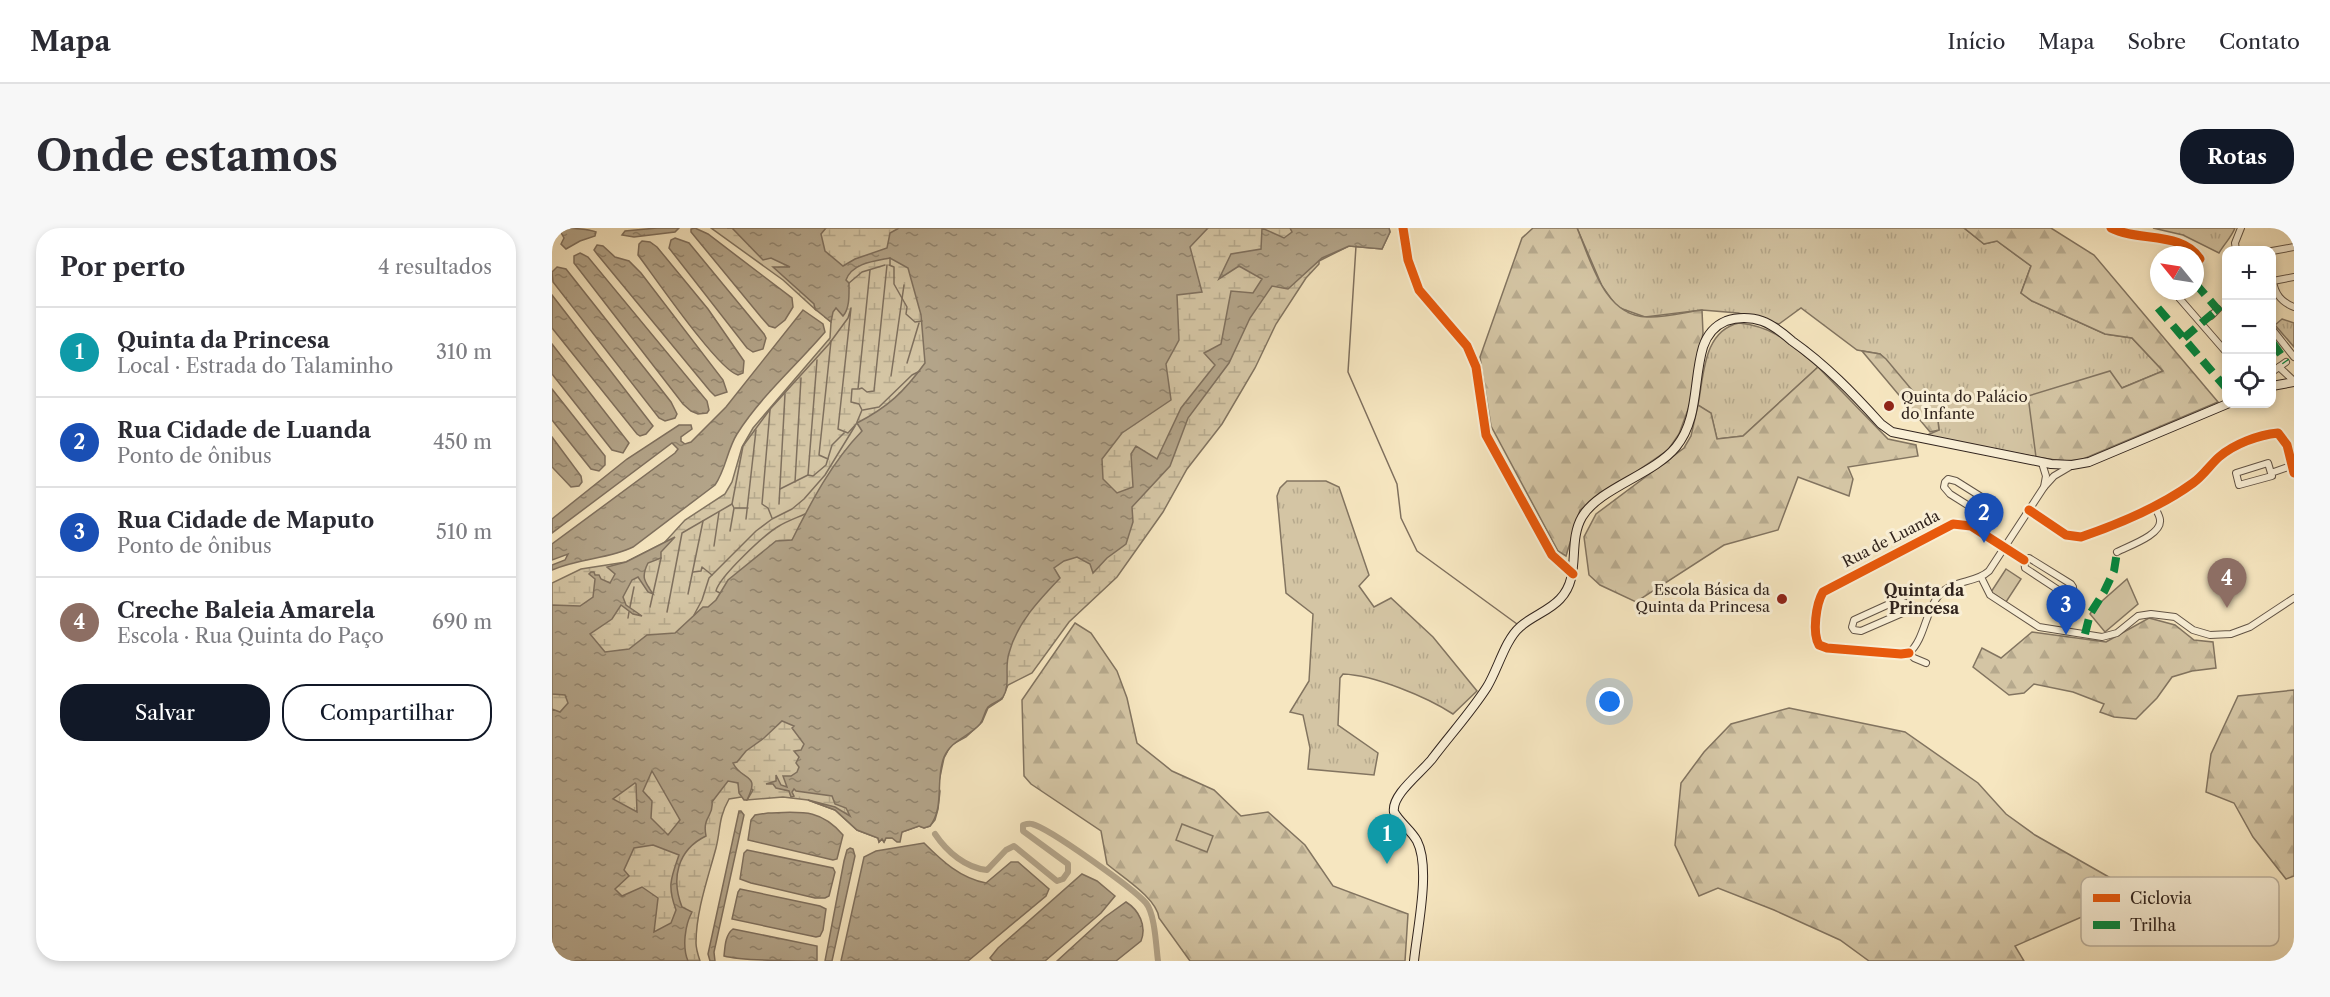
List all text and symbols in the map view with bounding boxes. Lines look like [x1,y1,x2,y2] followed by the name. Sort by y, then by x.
[30,24,111,58] text: Mapa
[1948,29,2005,54] text: Início
[2038,29,2095,54] text: Mapa
[2128,29,2186,54] text: Sobre
[2219,29,2300,54] text: Contato
[2180,129,2294,184] button: Rotas
[36,130,338,182] text: Onde estamos
[2150,246,2204,300] north arrow
[2222,246,2276,408] map controls
[2222,246,2276,300] button: +
[60,251,185,283] text: Por perto
[378,255,492,279] text: 4 resultados
[2222,300,2276,354] button: −
[117,327,330,354] text: Quinta da Princesa
[75,340,84,364] text: 1
[436,340,492,364] text: 310 m
[117,354,393,378] text: Local · Estrada do Talaminho
[2222,354,2276,408] button: locate
[1901,387,2028,423] place label: Quinta do Palácio do Infante
[1882,399,1896,413] marker: Quinta do Palácio do Infante
[117,417,371,444] text: Rua Cidade de Luanda
[74,430,85,454] text: 2
[433,430,492,454] text: 450 m
[117,444,272,468] text: Ponto de ônibus
[1964,494,2004,543] pin: 2
[1839,506,1943,571] street label: Rua de Luanda
[117,507,374,534] text: Rua Cidade de Maputo
[74,520,85,544] text: 3
[436,520,492,544] text: 510 m
[117,534,272,558] text: Ponto de ônibus
[2208,558,2246,608] pin: 4
[1636,580,1770,616] place label: Escola Básica da Quinta da Princesa
[1884,580,1965,618] district label: Quinta da Princesa
[2046,586,2086,635] pin: 3
[1775,592,1789,606] marker: Escola Básica da Quinta da Princesa
[117,597,375,624] text: Creche Baleia Amarela
[74,610,85,634] text: 4
[432,610,492,634] text: 690 m
[117,624,384,648] text: Escola · Rua Quinta do Paço
[60,684,270,741] button: Salvar
[282,684,492,741] button: Compartilhar
[1595,687,1624,716] your location
[1368,814,1406,864] pin: 1
[2081,877,2279,946] legend
[2130,888,2192,908] text: Ciclovia
[2130,915,2176,935] text: Trilha

